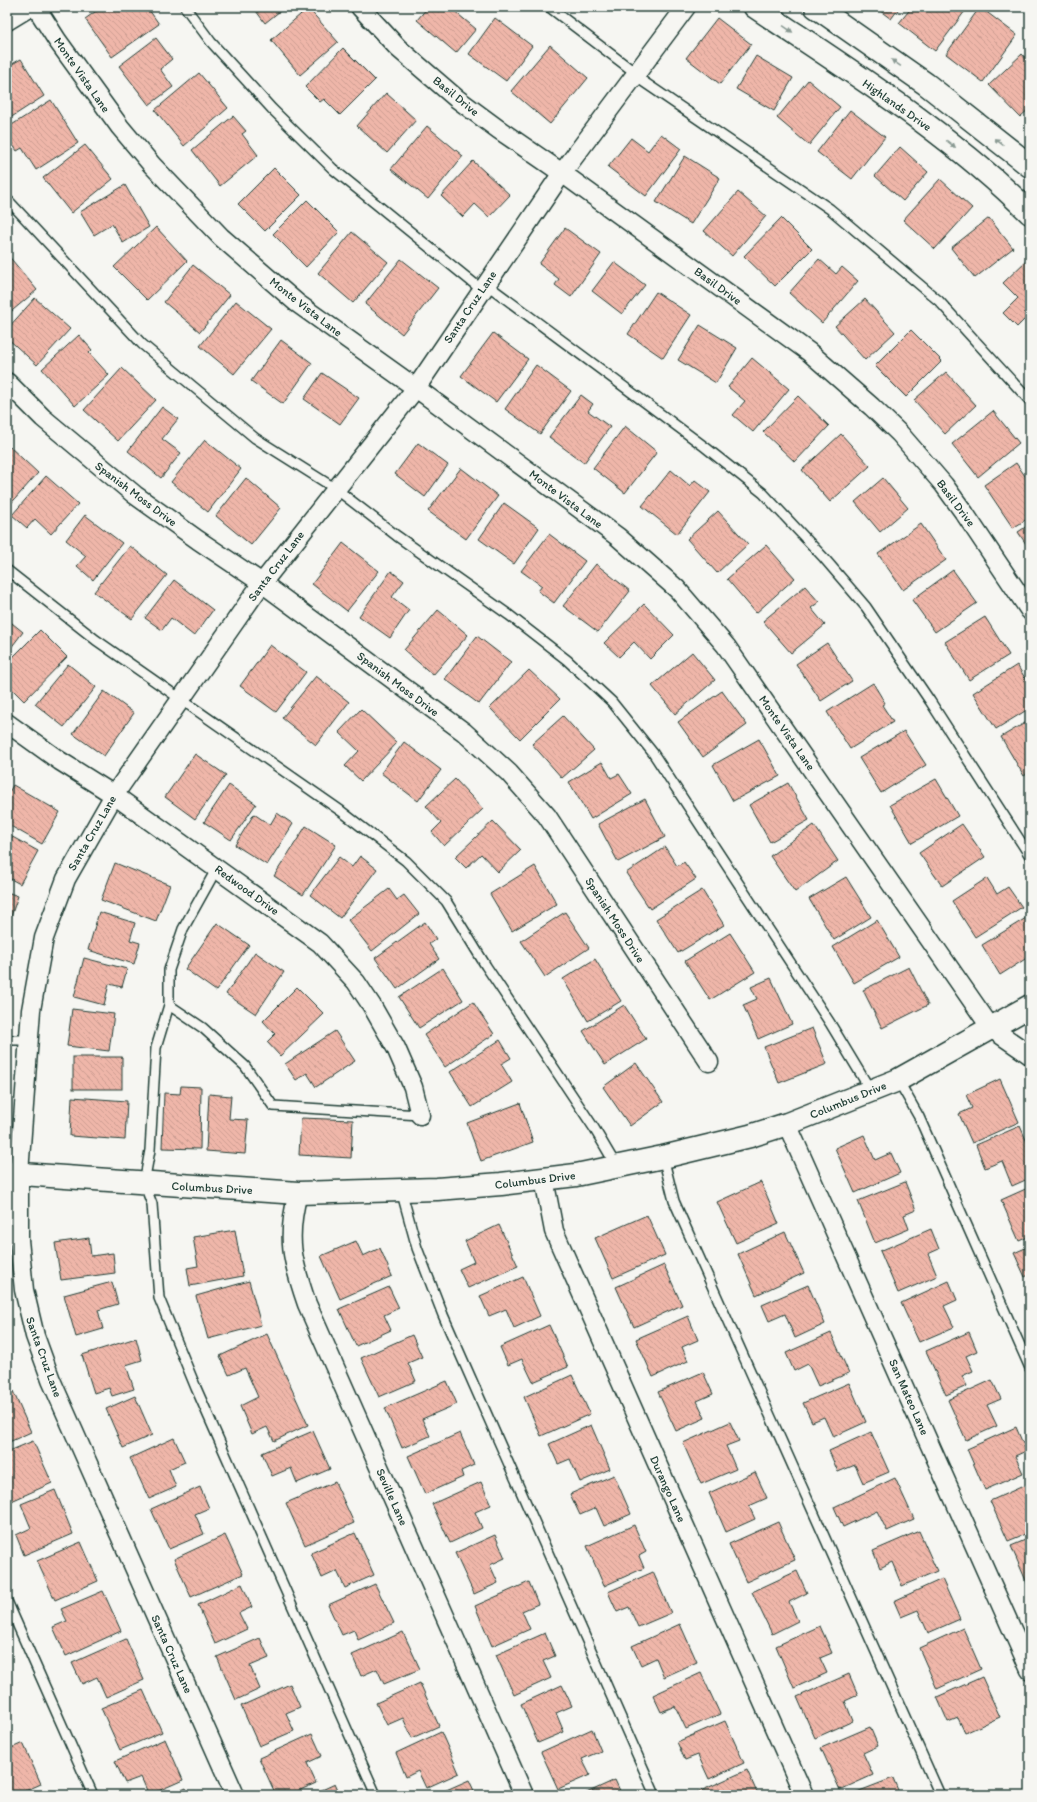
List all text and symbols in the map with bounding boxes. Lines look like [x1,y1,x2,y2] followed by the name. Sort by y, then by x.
[782,25,793,33] one-way arrow
[51,35,113,115] street label: Monte Vista Lane
[891,59,901,67] one-way arrow
[430,73,482,119] street label: Basil Drive
[860,76,935,134] street label: Highlands Drive
[994,137,1005,146] one-way arrow
[946,140,957,148] one-way arrow
[692,264,745,308] street label: Basil Drive
[441,268,500,346] street label: Santa Cruz Lane
[267,274,345,340] street label: Monte Vista Lane
[92,459,180,530] street label: Spanish Moss Drive
[526,467,606,531] street label: Monte Vista Lane
[934,477,978,529] street label: Basil Drive
[245,528,307,604] street label: Santa Cruz Lane
[354,649,442,720] street label: Spanish Moss Drive
[756,693,818,773] street label: Monte Vista Lane
[65,793,119,873] street label: Santa Cruz Lane
[212,862,282,918] street label: Redwood Drive
[582,875,648,966] street label: Spanish Moss Drive
[808,1078,889,1122] street label: Columbus Drive
[494,1168,576,1192] street label: Columbus Drive
[171,1179,253,1197] street label: Columbus Drive
[23,1315,65,1399] street label: Santa Cruz Lane
[886,1357,932,1437] street label: San Mateo Lane
[647,1454,689,1525] street label: Durango Lane
[373,1466,411,1528] street label: Seville Lane
[148,1612,196,1696] street label: Santa Cruz Lane

